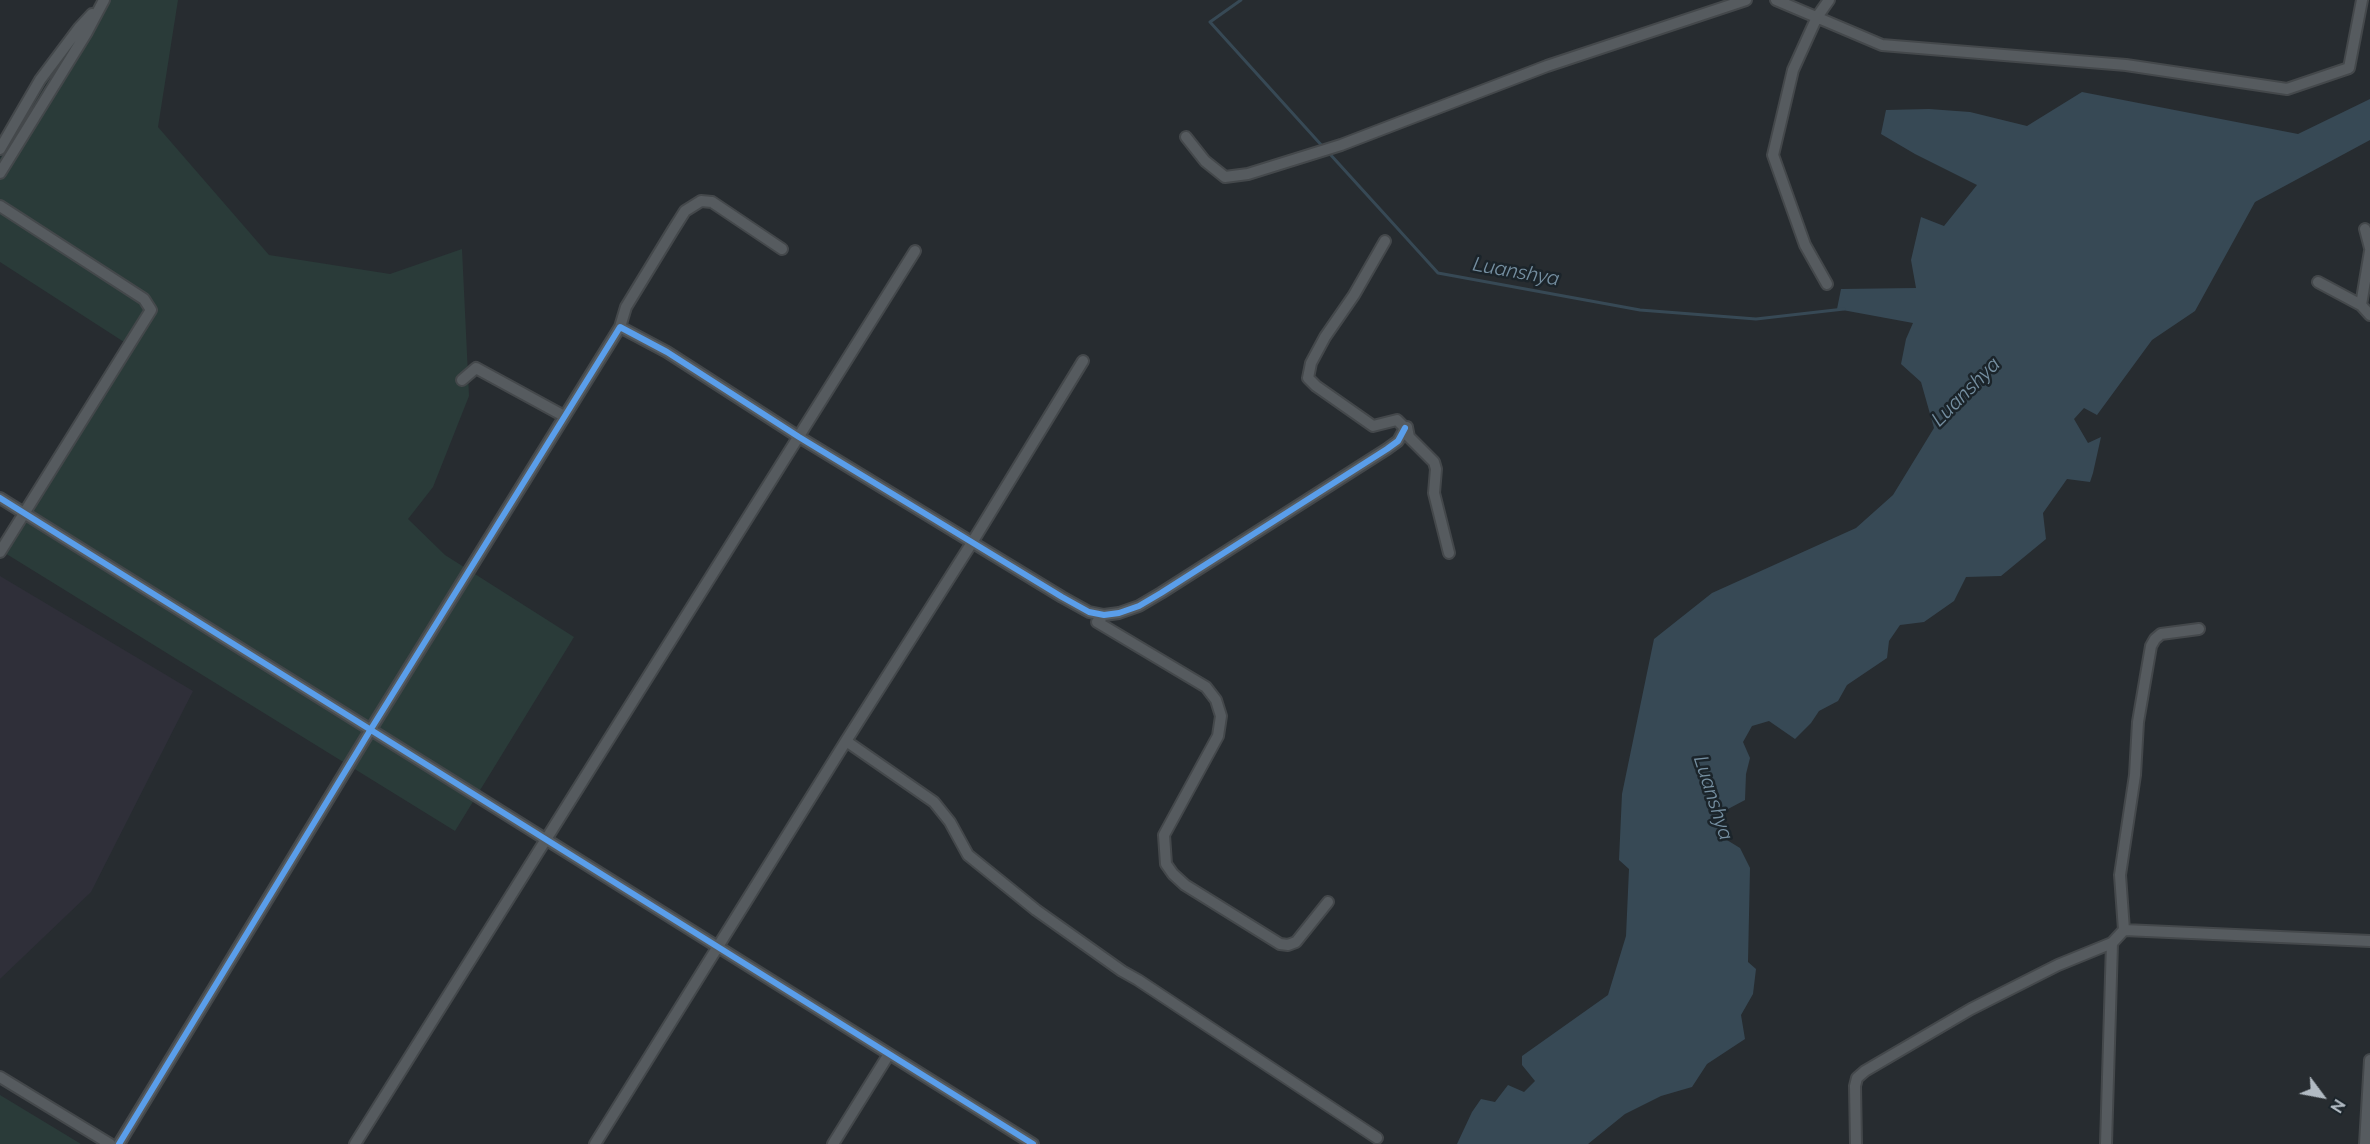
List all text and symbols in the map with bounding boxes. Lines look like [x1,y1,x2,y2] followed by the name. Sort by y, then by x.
[1471,253,1561,291] water label: Luanshya
[1927,353,2005,431] water label: Luanshya
[1688,753,1738,843] water label: Luanshya
[2292,1066,2352,1126] north arrow
[2326,1096,2349,1116] text: N

